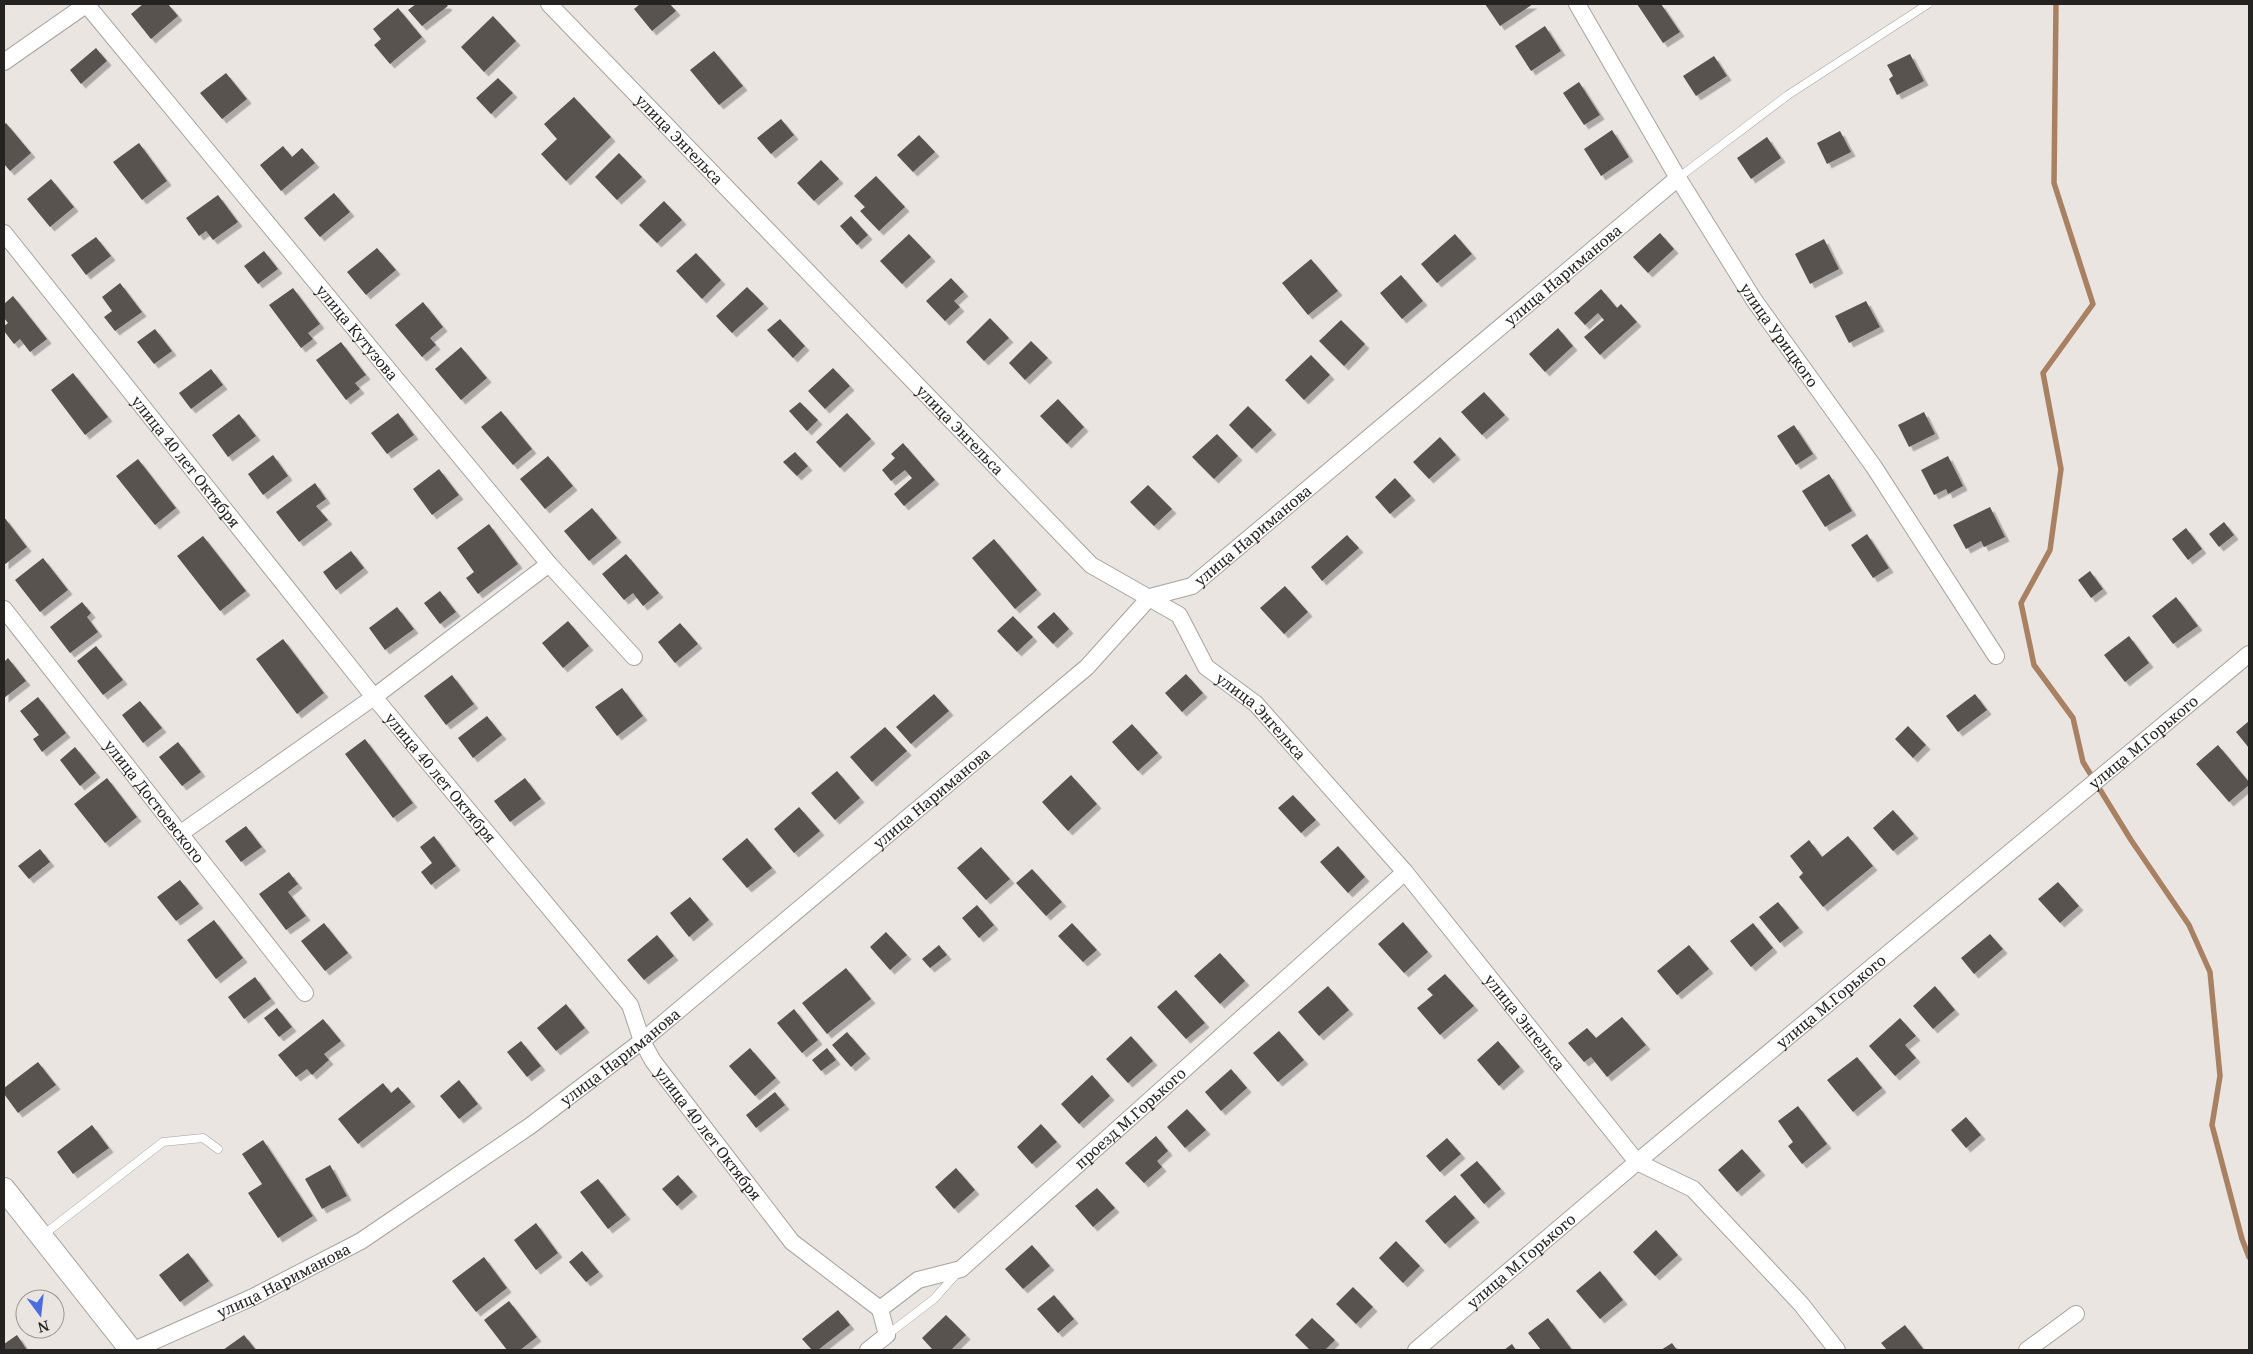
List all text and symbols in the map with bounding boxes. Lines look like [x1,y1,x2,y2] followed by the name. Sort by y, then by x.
[631,90,728,189] street label: улица Энгельса
[1500,220,1626,330] street label: улица Нариманова
[1736,279,1823,391] street label: улица Урицкого
[312,280,403,384] street label: улица Кутузова
[912,380,1009,479] street label: улица Энгельса
[127,391,245,531] street label: улица 40 лет Октября
[1190,480,1315,590] street label: улица Нариманова
[1212,668,1311,764] street label: улица Энгельса
[2084,691,2202,793] street label: улица М.Горького
[381,708,501,847] street label: улица 40 лет Октября
[100,735,209,867] street label: улица Достоевского
[869,743,994,853] street label: улица Нариманова
[1772,950,1890,1052] street label: улица М.Горького
[1480,970,1570,1075] street label: улица Энгельса
[556,1003,684,1110] street label: улица Нариманова
[651,1062,766,1204] street label: улица 40 лет Октября
[1070,1063,1190,1173] street label: проезд М.Горького
[1463,1209,1580,1312] street label: улица М.Горького
[213,1238,354,1322] street label: улица Нариманова
[15,1289,65,1339] north arrow
[36,1316,51,1338] text: N

